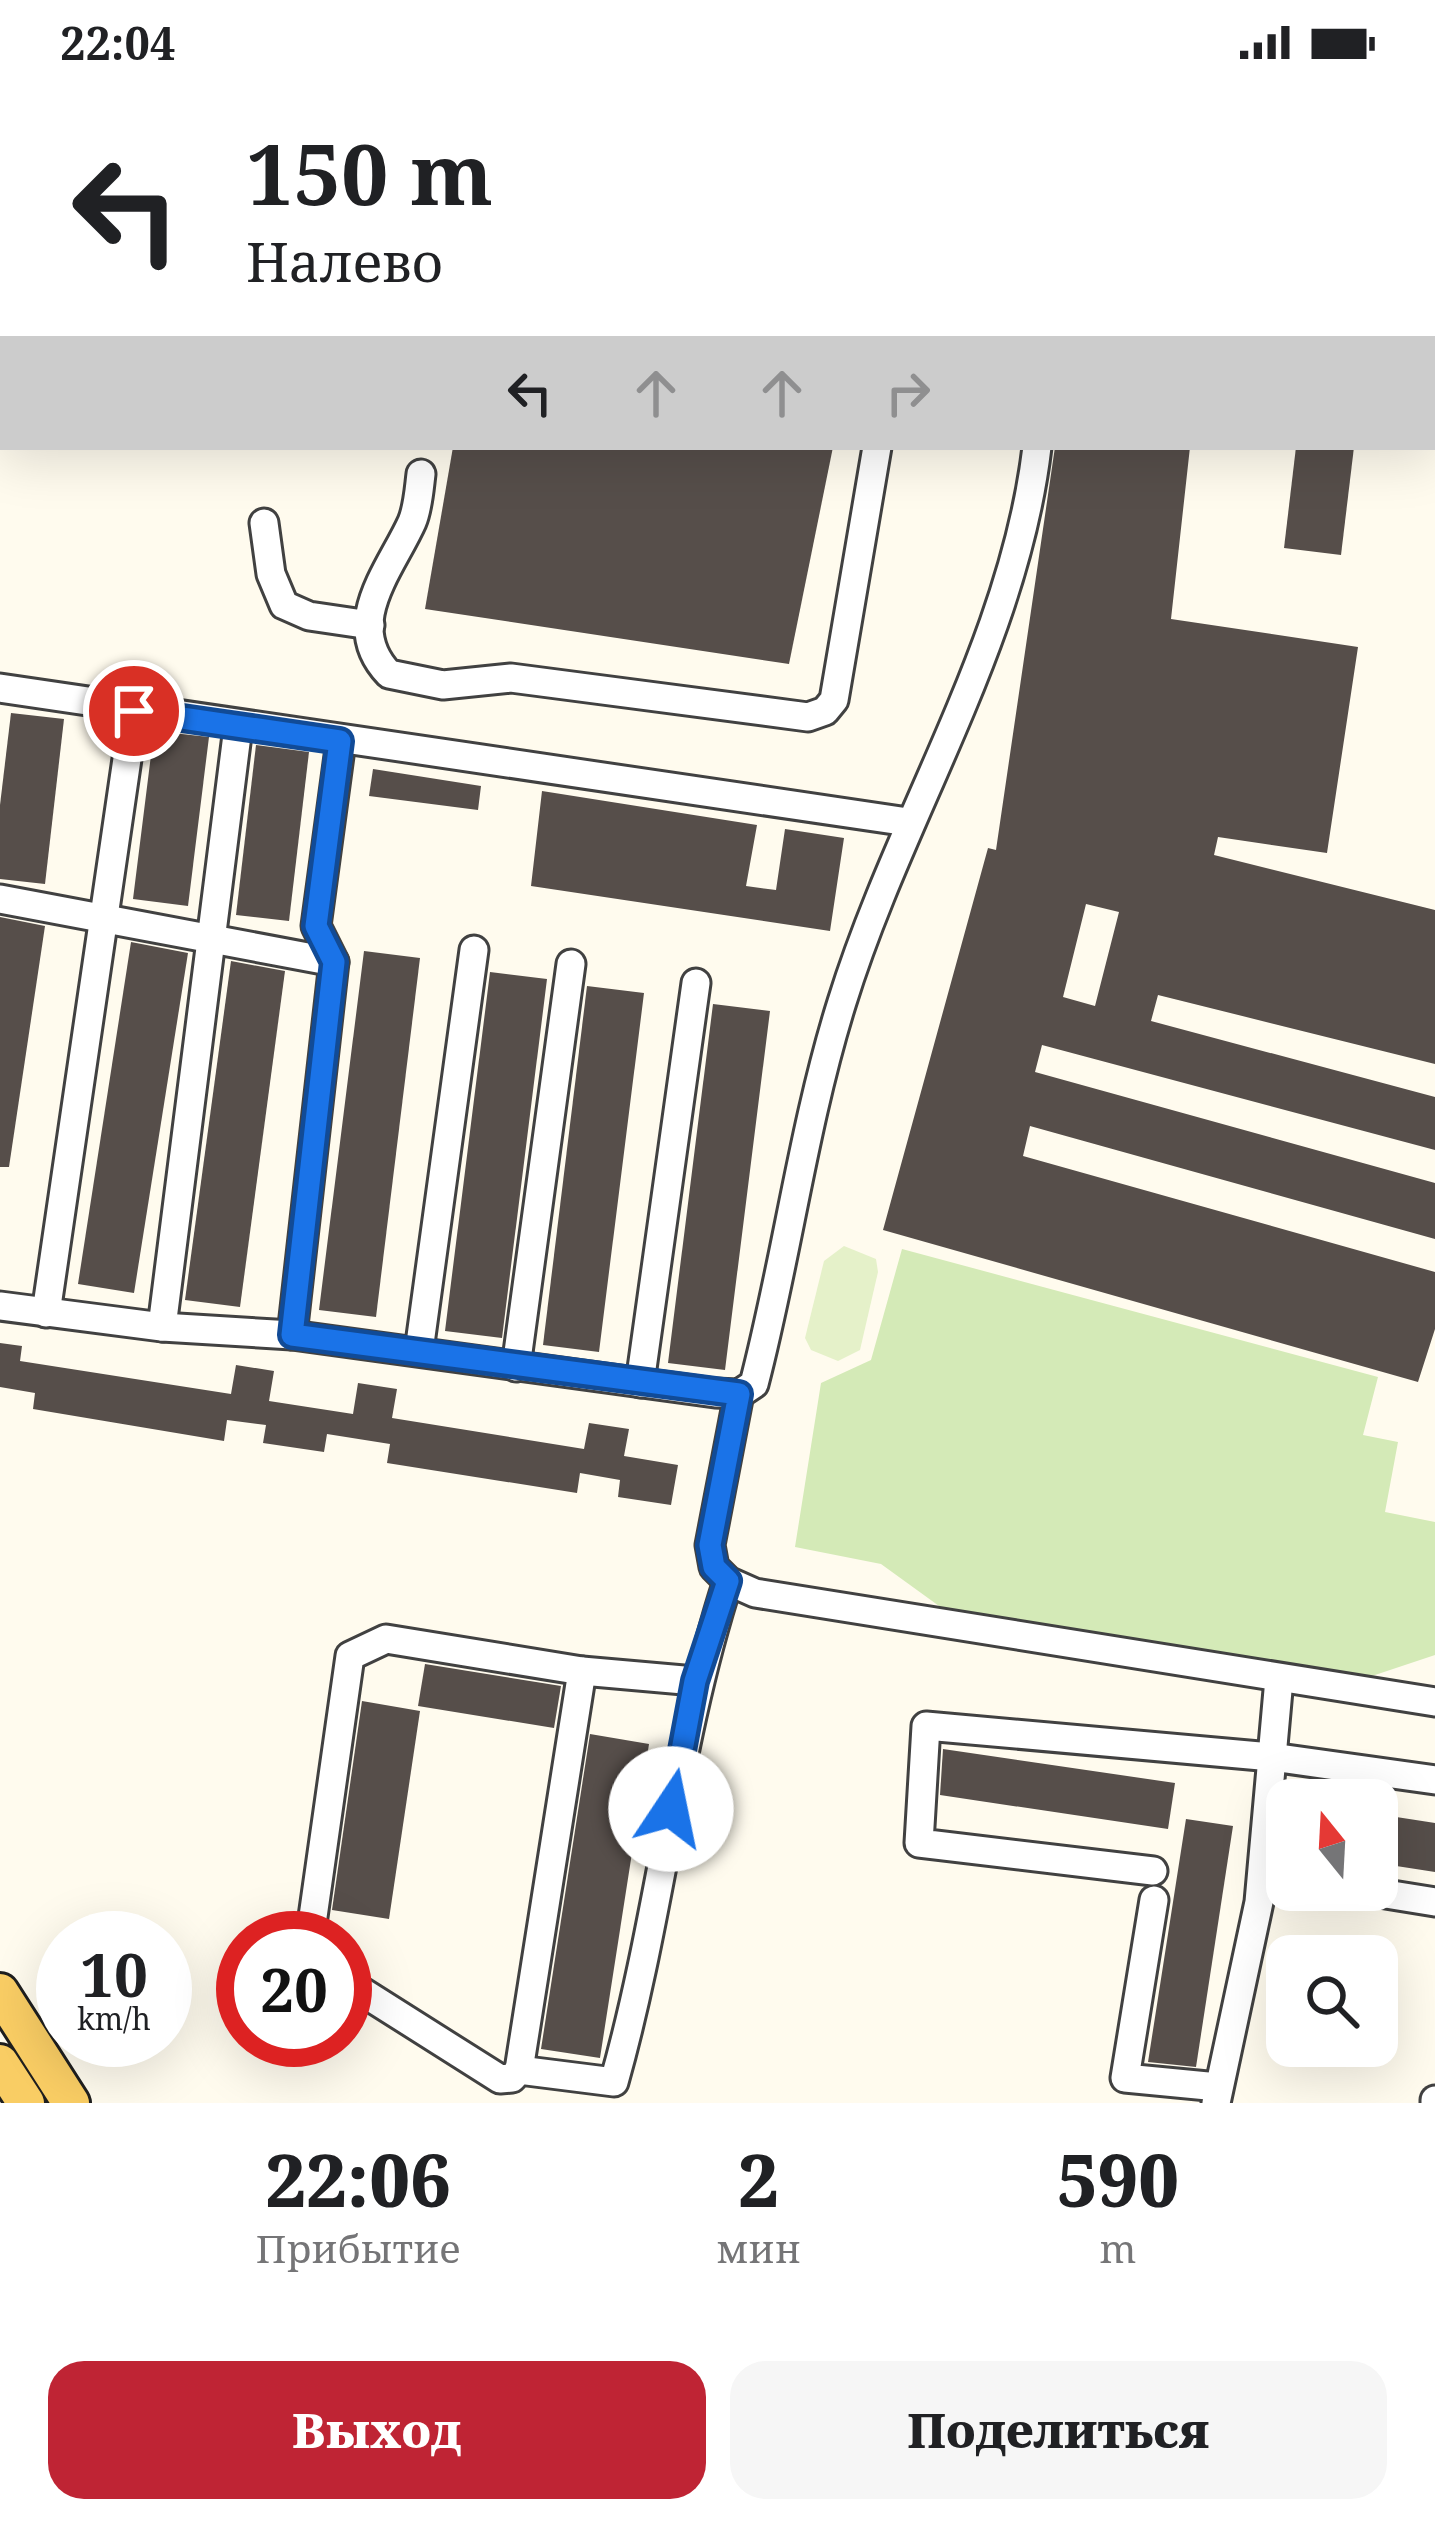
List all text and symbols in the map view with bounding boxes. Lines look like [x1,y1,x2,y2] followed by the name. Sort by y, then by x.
[60,12,175,73] text: 22:04
[246,115,493,230] text: 150 m
[48,132,204,288] icon: left
[246,224,443,298] text: Налево
[497,360,563,426] icon: left
[623,360,689,426] icon: ahead
[749,360,815,426] icon: ahead
[875,360,941,426] icon: right
[83,660,185,762] pin
[101,678,167,744] icon: arrive
[608,1746,734,1872] position arrow
[1266,1779,1398,1911] north arrow
[1266,1779,1398,2067] map controls
[216,1911,372,2067] speed limit sign: 20
[80,1933,148,2015] text: 10
[1266,1935,1398,2067] button: search
[77,1998,151,2039] text: km/h
[265,2130,451,2228] text: 22:06
[738,2130,779,2228] text: 2
[1057,2130,1179,2228] text: 590
[256,2221,460,2274] text: Прибытие
[716,2221,801,2274] text: мин
[1099,2221,1136,2274] text: m
[48,2361,706,2499] button: Выход
[730,2361,1387,2499] button: Поделиться

